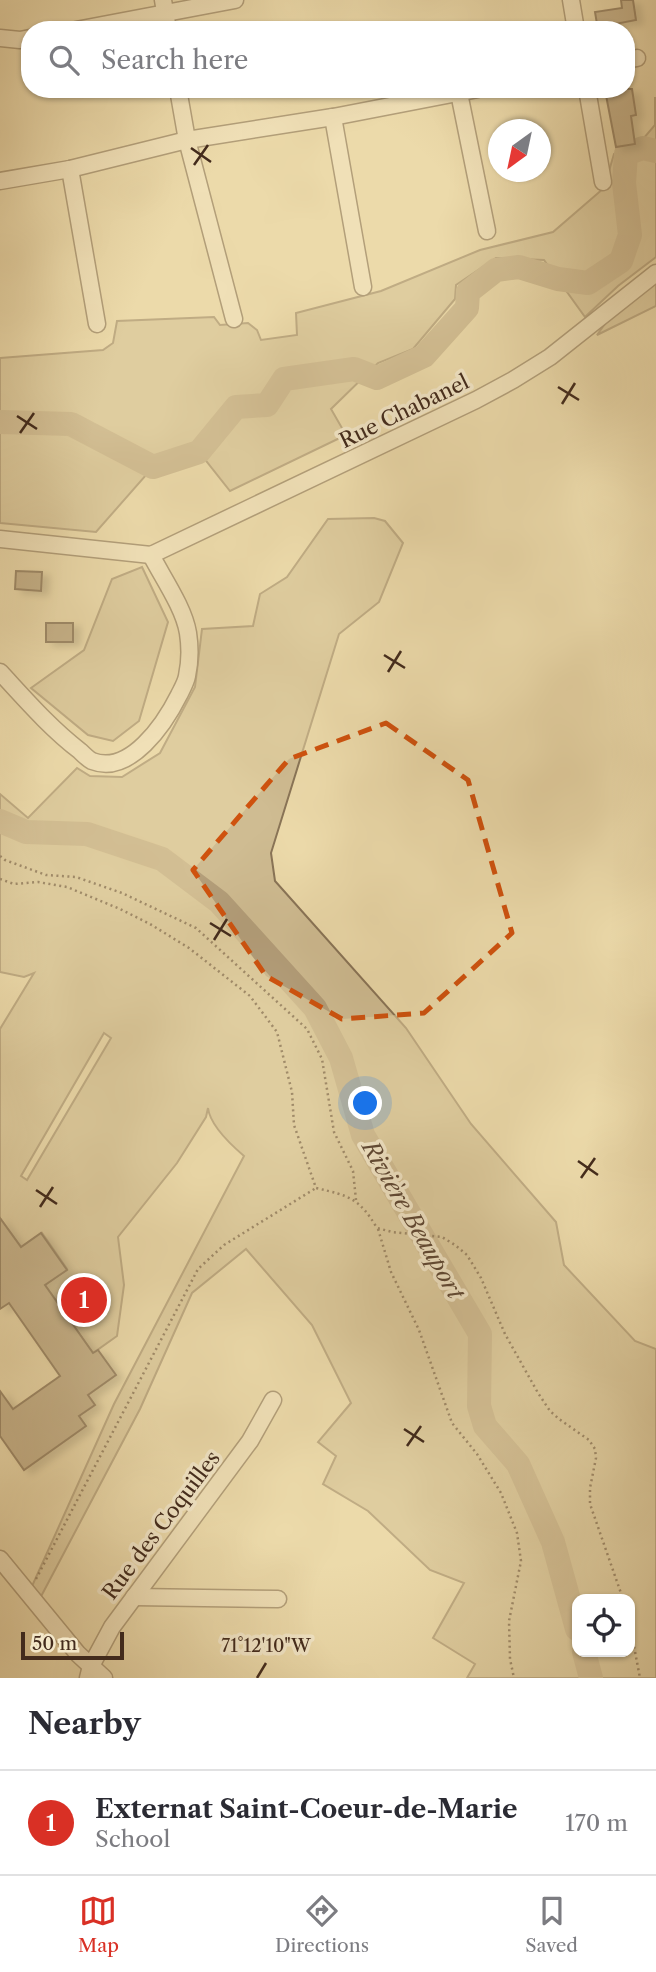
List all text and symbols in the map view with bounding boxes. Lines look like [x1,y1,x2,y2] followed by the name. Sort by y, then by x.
[21,21,635,98] search box
[45,41,83,79] icon: search
[101,44,248,76] text: Search here
[488,119,551,182] north arrow
[335,369,473,453] street label: Rue Chabanel
[348,1086,382,1120] your location
[355,1134,471,1306] water label: Rivière Beauport
[61,1274,107,1326] pin: 1
[97,1446,225,1604] street label: Rue des Coquilles
[572,1594,635,1657] map controls
[572,1594,635,1657] button: locate
[21,1629,124,1661] scale bar
[32,1632,77,1655] text: 50 m
[221,1635,312,1657] text: 71°12'10"W
[28,1705,141,1742] text: Nearby
[95,1793,518,1825] text: Externat Saint-Coeur-de-Marie
[46,1809,56,1837] text: 1
[565,1809,628,1837] text: 170 m
[95,1825,170,1853] text: School
[78,1892,119,1957] tab: Map
[275,1892,369,1957] tab: Directions
[525,1892,578,1957] tab: Saved

